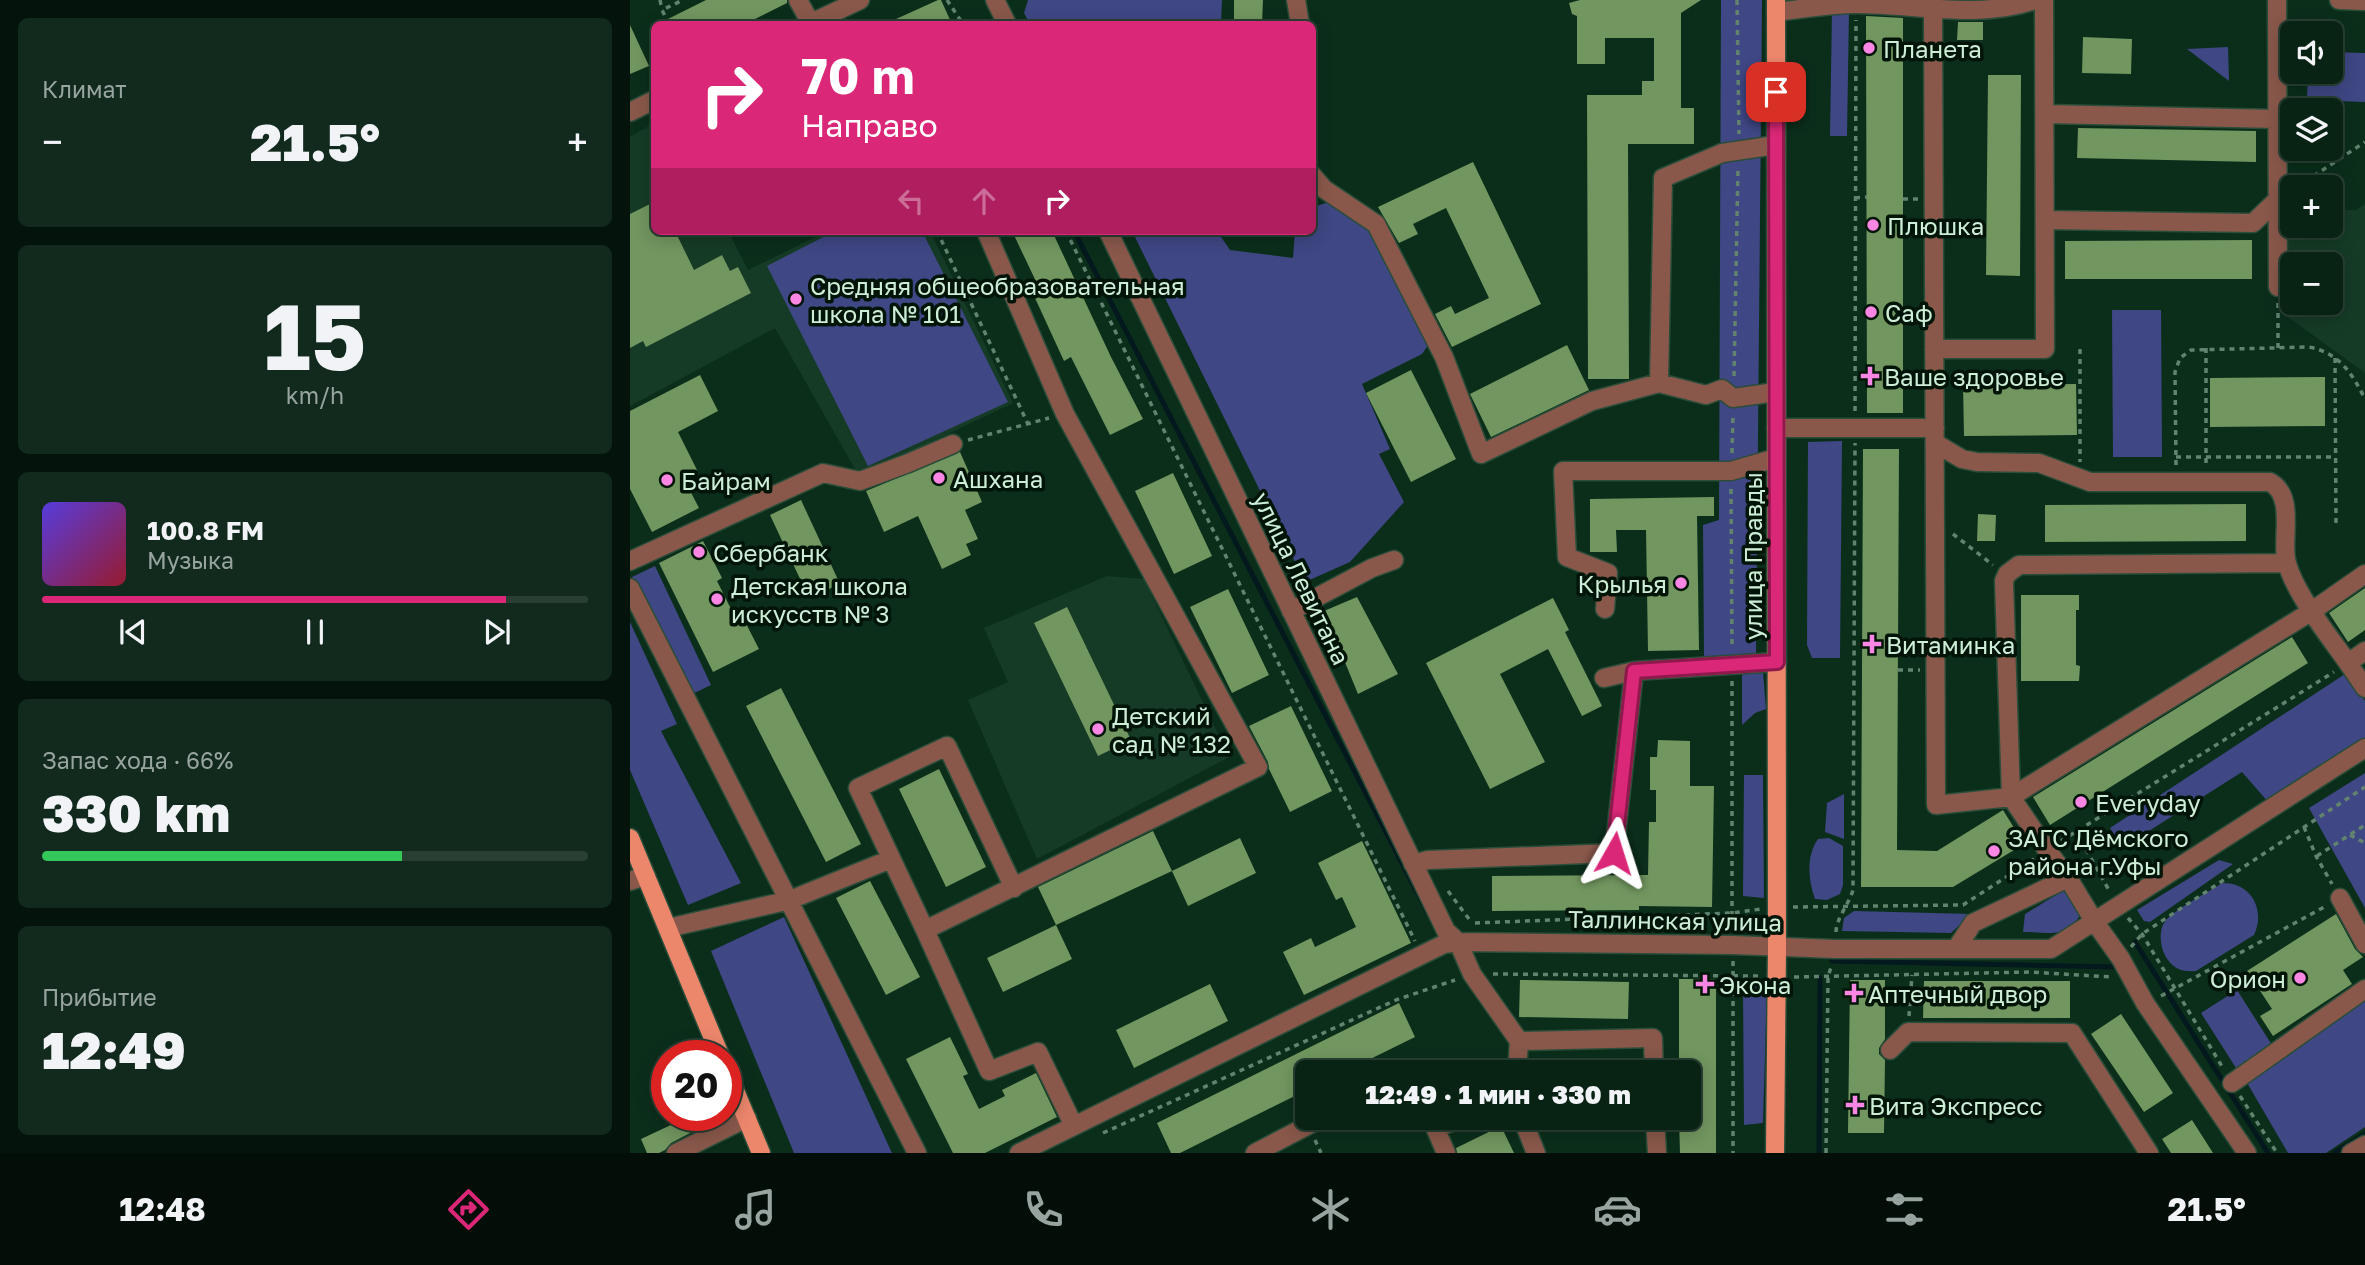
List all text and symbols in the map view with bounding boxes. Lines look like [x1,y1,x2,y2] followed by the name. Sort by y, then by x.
[2280,21,2343,315] map controls
[2280,21,2343,84] button: sound
[1883,34,1982,63] place label: Планета
[1861,40,1877,56] marker: Планета
[801,46,915,105] text: 70 m
[686,49,777,140] icon: right
[1746,62,1806,122] pin
[1757,73,1795,111] icon: arrive
[42,75,127,103] text: Климат
[2280,98,2343,161] button: layers
[801,106,938,144] text: Направо
[250,110,380,172] text: 21.5°
[42,119,63,164] text: −
[567,119,588,164] text: +
[2280,175,2343,238] button: +
[892,182,930,220] icon: left
[965,182,1003,220] icon: ahead
[1038,182,1076,220] icon: right
[1887,211,1984,240] place label: Плюшка
[1865,217,1881,233] marker: Плюшка
[2280,252,2343,315] button: −
[810,271,1185,328] place label: Средняя общеобразовательная школа № 101
[264,281,366,390] text: 15
[788,291,804,307] marker: Средняя общеобразовательная школа № 101
[1885,298,1933,327] place label: Саф
[1863,304,1879,320] marker: Саф
[1884,362,2064,391] place label: Ваше здоровье
[1862,368,1878,384] marker: Ваше здоровье
[286,381,344,409] text: km/h
[953,464,1043,493] place label: Ашхана
[681,466,771,495] place label: Байрам
[931,470,947,486] marker: Ашхана
[659,472,675,488] marker: Байрам
[1738,472,1767,640] street label: улица Правды
[1248,487,1356,669] street label: улица Левитана
[147,515,264,546] text: 100.8 FM
[713,538,829,567] place label: Сбербанк
[691,544,707,560] marker: Сбербанк
[147,546,234,574] text: Музыка
[1578,569,1667,598] place label: Крылья
[731,571,908,628] place label: Детская школа искусств № 3
[1673,575,1689,591] marker: Крылья
[709,591,725,607] marker: Детская школа искусств № 3
[114,613,152,651] icon: previous
[296,613,334,651] icon: pause
[478,613,516,651] icon: next
[1886,630,2015,659] place label: Витаминка
[1864,636,1880,652] marker: Витаминка
[1112,701,1231,758] place label: Детский сад № 132
[1090,721,1106,737] marker: Детский сад № 132
[42,746,233,774] text: Запас хода · 66%
[42,781,230,843] text: 330 km
[2095,788,2201,817] place label: Everyday
[2073,794,2089,810] marker: Everyday
[1577,816,1651,890] position arrow
[2008,823,2189,880] place label: ЗАГС Дёмского района г.Уфы
[1986,843,2002,859] marker: ЗАГС Дёмского района г.Уфы
[1568,904,1782,936] street label: Таллинская улица
[2210,964,2286,993] place label: Орион
[1719,970,1791,999] place label: Экона
[2292,970,2308,986] marker: Орион
[1697,976,1713,992] marker: Экона
[1868,979,2047,1008] place label: Аптечный двор
[42,983,157,1011] text: Прибытие
[1846,985,1862,1001] marker: Аптечный двор
[42,1018,186,1080] text: 12:49
[651,1040,742,1131] speed limit sign: 20
[1365,1079,1631,1110] text: 12:49 · 1 мин · 330 m
[1869,1091,2043,1120] place label: Вита Экспресс
[1847,1097,1863,1113] marker: Вита Экспресс
[444,1185,493,1234] icon: directions
[731,1185,780,1234] icon: music
[1019,1185,1068,1234] icon: phone
[1306,1185,1355,1234] icon: climate
[1593,1185,1642,1234] icon: car
[1880,1185,1929,1234] icon: filters
[119,1190,206,1228] text: 12:48
[2168,1190,2246,1228] text: 21.5°

